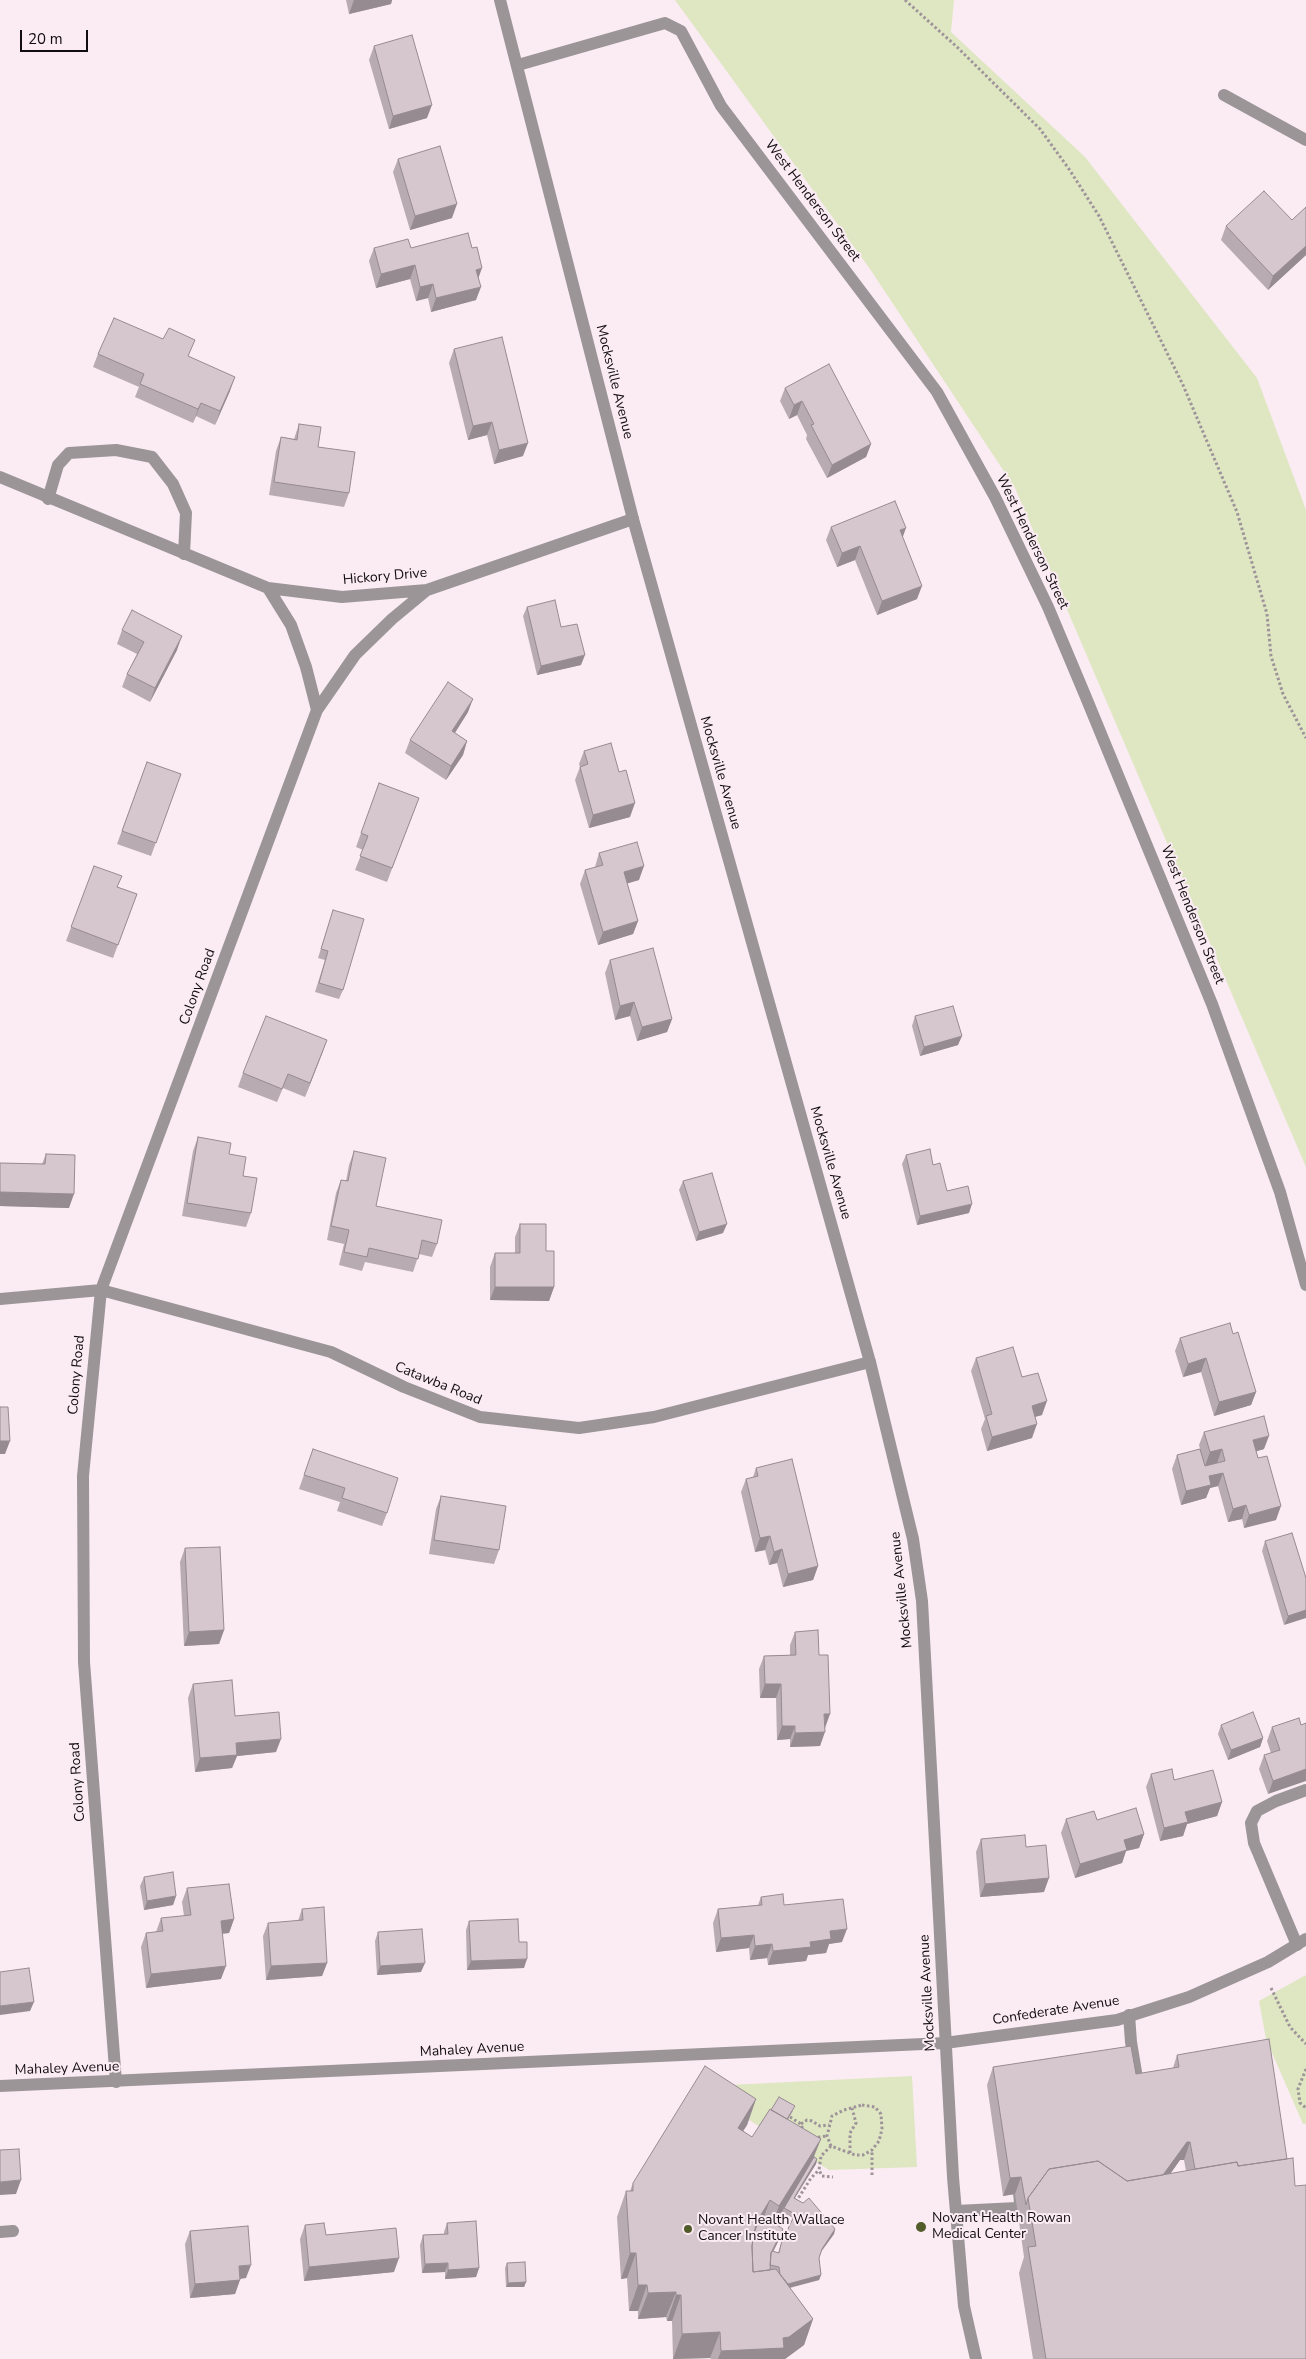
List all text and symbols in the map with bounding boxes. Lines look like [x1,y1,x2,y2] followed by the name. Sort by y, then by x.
[22,20,90,52] scale bar
[28,29,63,49] text: 20 m
[761,137,863,265] street label: West Henderson Street
[592,323,636,441] street label: Mocksville Avenue
[992,472,1072,612] street label: West Henderson Street
[342,565,428,589] street label: Hickory Drive
[696,714,744,832] street label: Mocksville Avenue
[1156,843,1228,987] street label: West Henderson Street
[176,947,220,1027] street label: Colony Road
[806,1104,854,1222] street label: Mocksville Avenue
[65,1335,89,1415] street label: Colony Road
[392,1359,484,1409] street label: Catawba Road
[888,1531,916,1649] street label: Mocksville Avenue
[67,1742,89,1822] street label: Colony Road
[917,1934,939,2052] street label: Mocksville Avenue
[991,1993,1121,2029] street label: Confederate Avenue
[419,2039,525,2061] street label: Mahaley Avenue
[14,2059,120,2079] street label: Mahaley Avenue
[932,2211,1071,2244] place label: Novant Health Rowan Medical Center
[698,2213,845,2246] place label: Novant Health Wallace Cancer Institute
[914,2220,928,2234] marker: Novant Health Rowan Medical Center
[682,2223,694,2235] marker: Novant Health Wallace Cancer Institute

